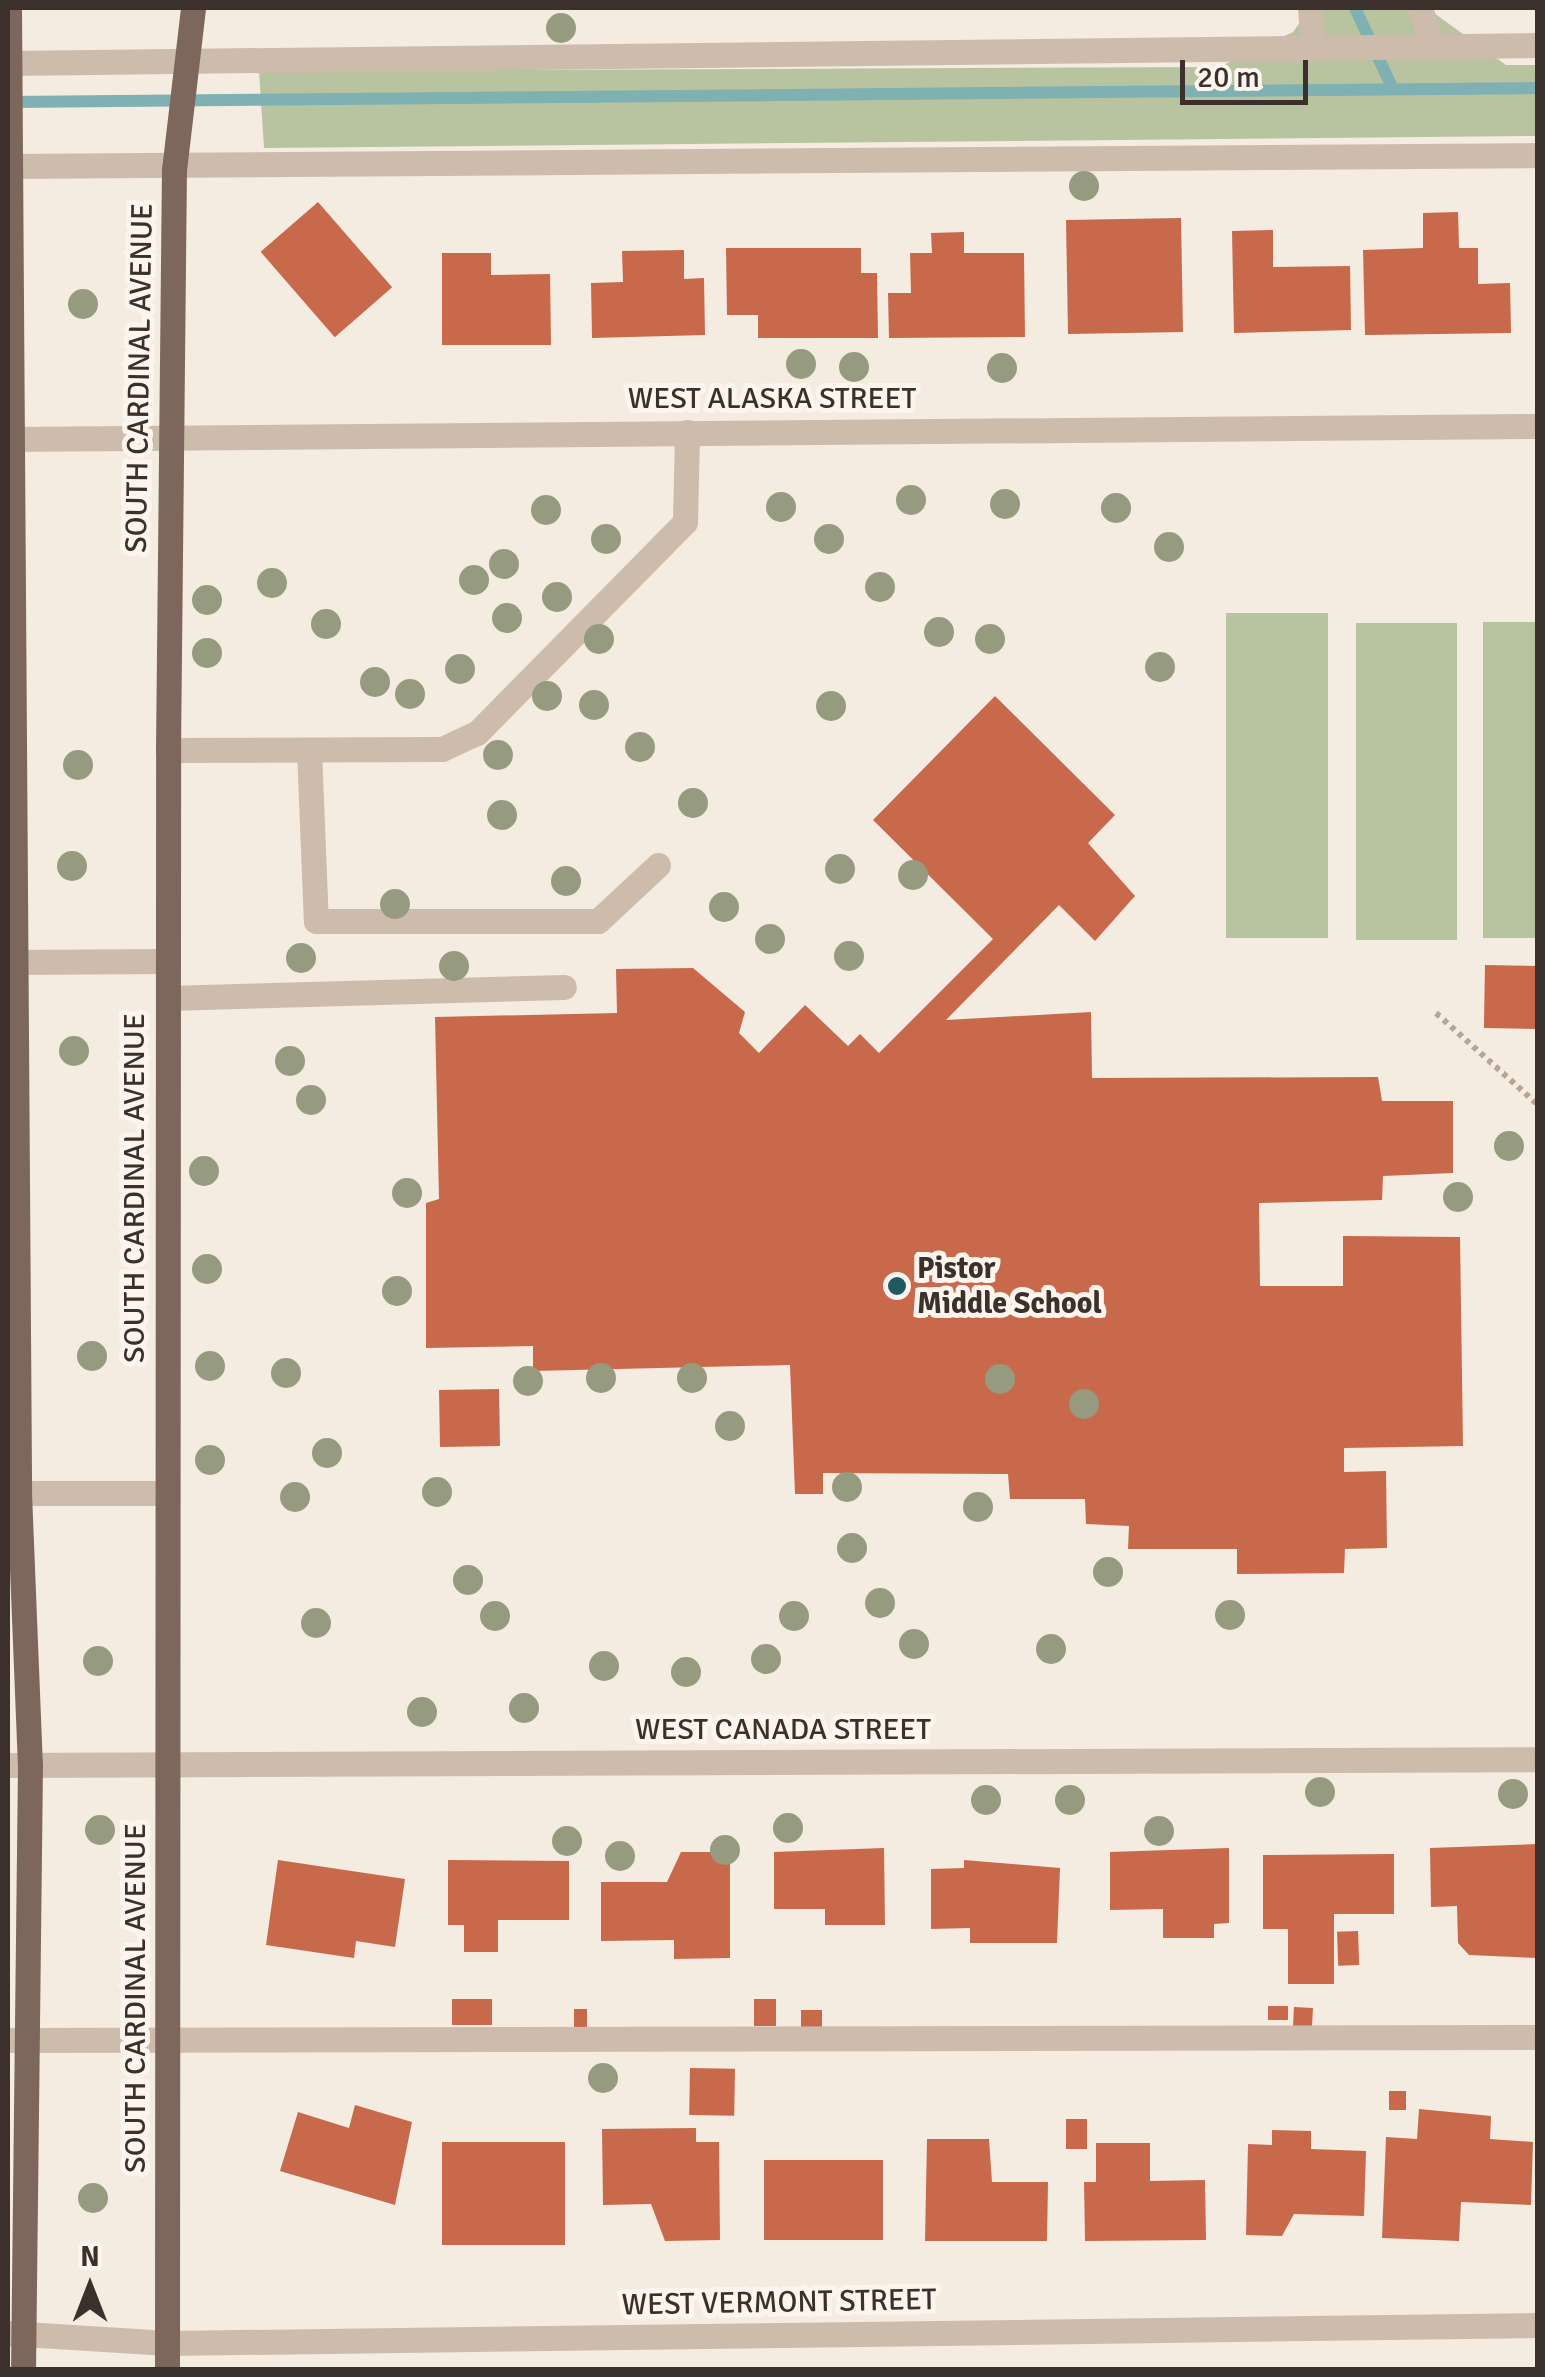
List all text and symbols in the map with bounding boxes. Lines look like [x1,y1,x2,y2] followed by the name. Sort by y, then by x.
[1185,40,1312,102] scale bar
[1197,59,1260,96] text: 20 m
[119,203,161,553] street label: SOUTH CARDINAL AVENUE
[628,381,916,417] street label: WEST ALASKA STREET
[117,1013,153,1363] street label: SOUTH CARDINAL AVENUE
[917,1251,1102,1322] place label: Pistor Middle School
[886,1275,908,1297] marker: Pistor Middle School
[635,1712,931,1748] street label: WEST CANADA STREET
[118,1823,154,2173] street label: SOUTH CARDINAL AVENUE
[40,2237,140,2337] north arrow
[80,2240,100,2274] text: N
[621,2282,937,2324] street label: WEST VERMONT STREET

